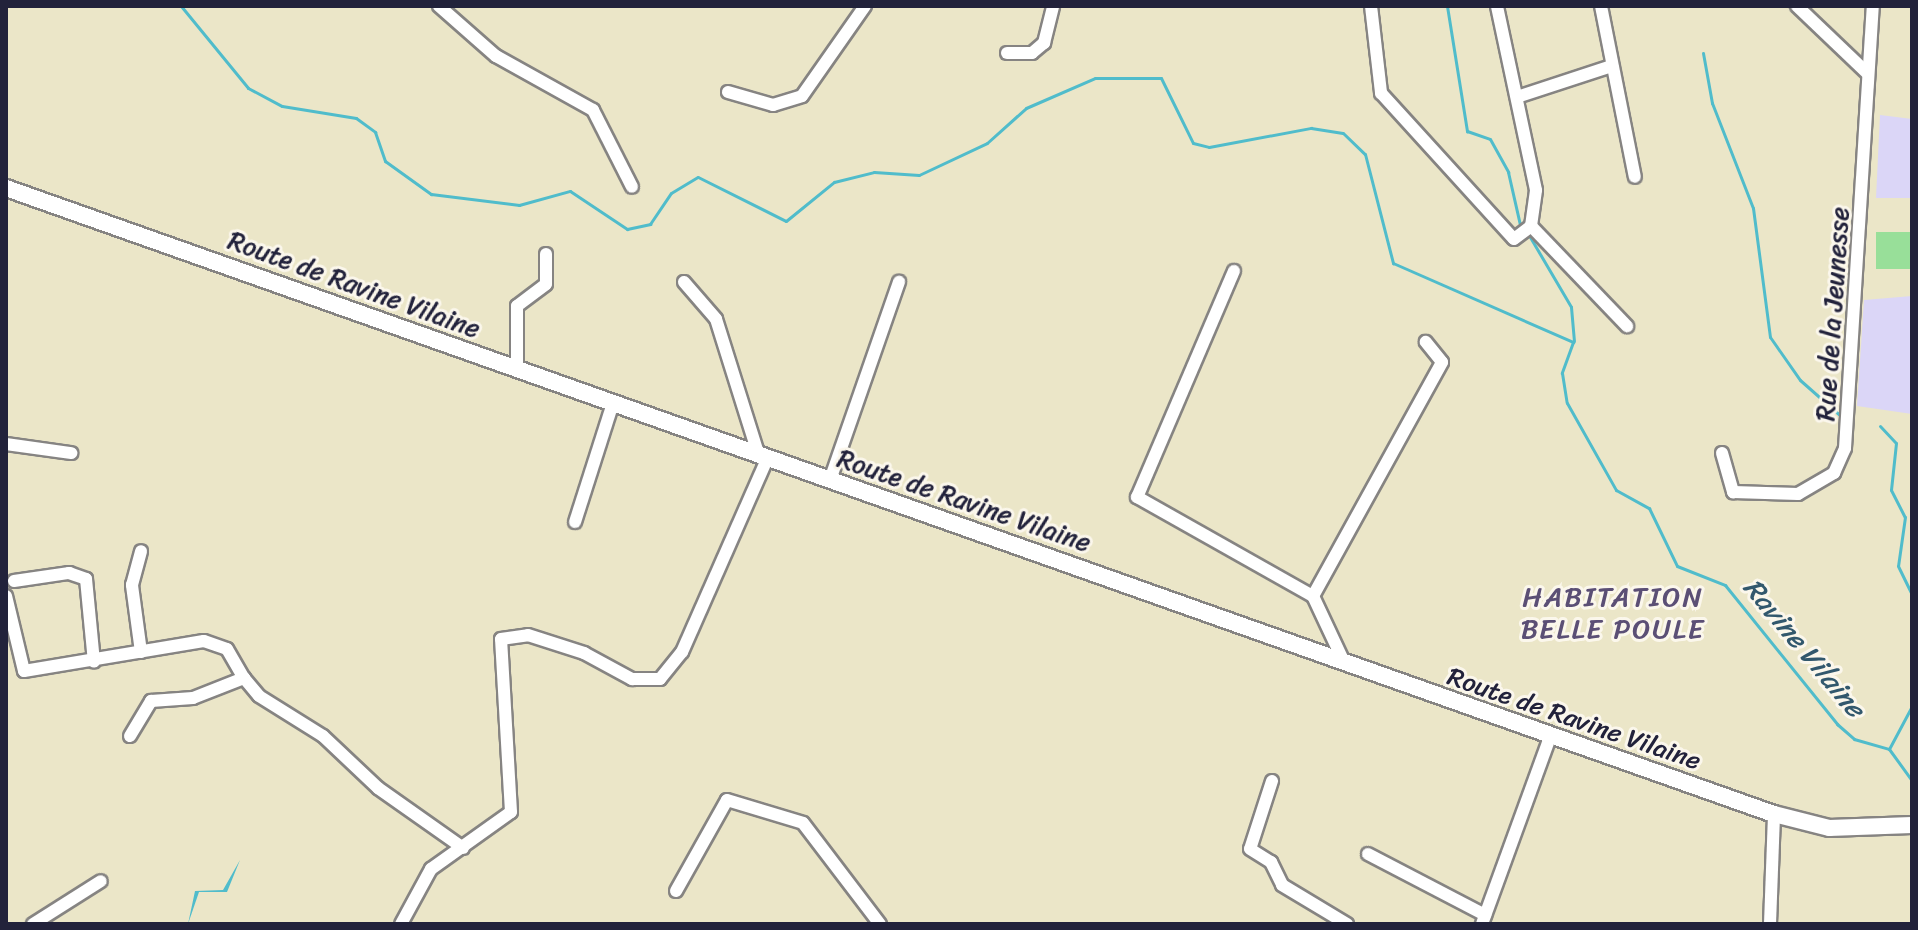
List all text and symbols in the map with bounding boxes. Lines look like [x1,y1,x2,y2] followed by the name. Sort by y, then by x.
[1810,207,1856,421] street label: Rue de la Jeunesse
[223,225,485,345] street label: Route de Ravine Vilaine
[833,443,1095,559] street label: Route de Ravine Vilaine
[1736,572,1872,724] water label: Ravine Vilaine
[1521,580,1705,646] district label: HABITATION BELLE POULE
[1443,661,1705,777] street label: Route de Ravine Vilaine

